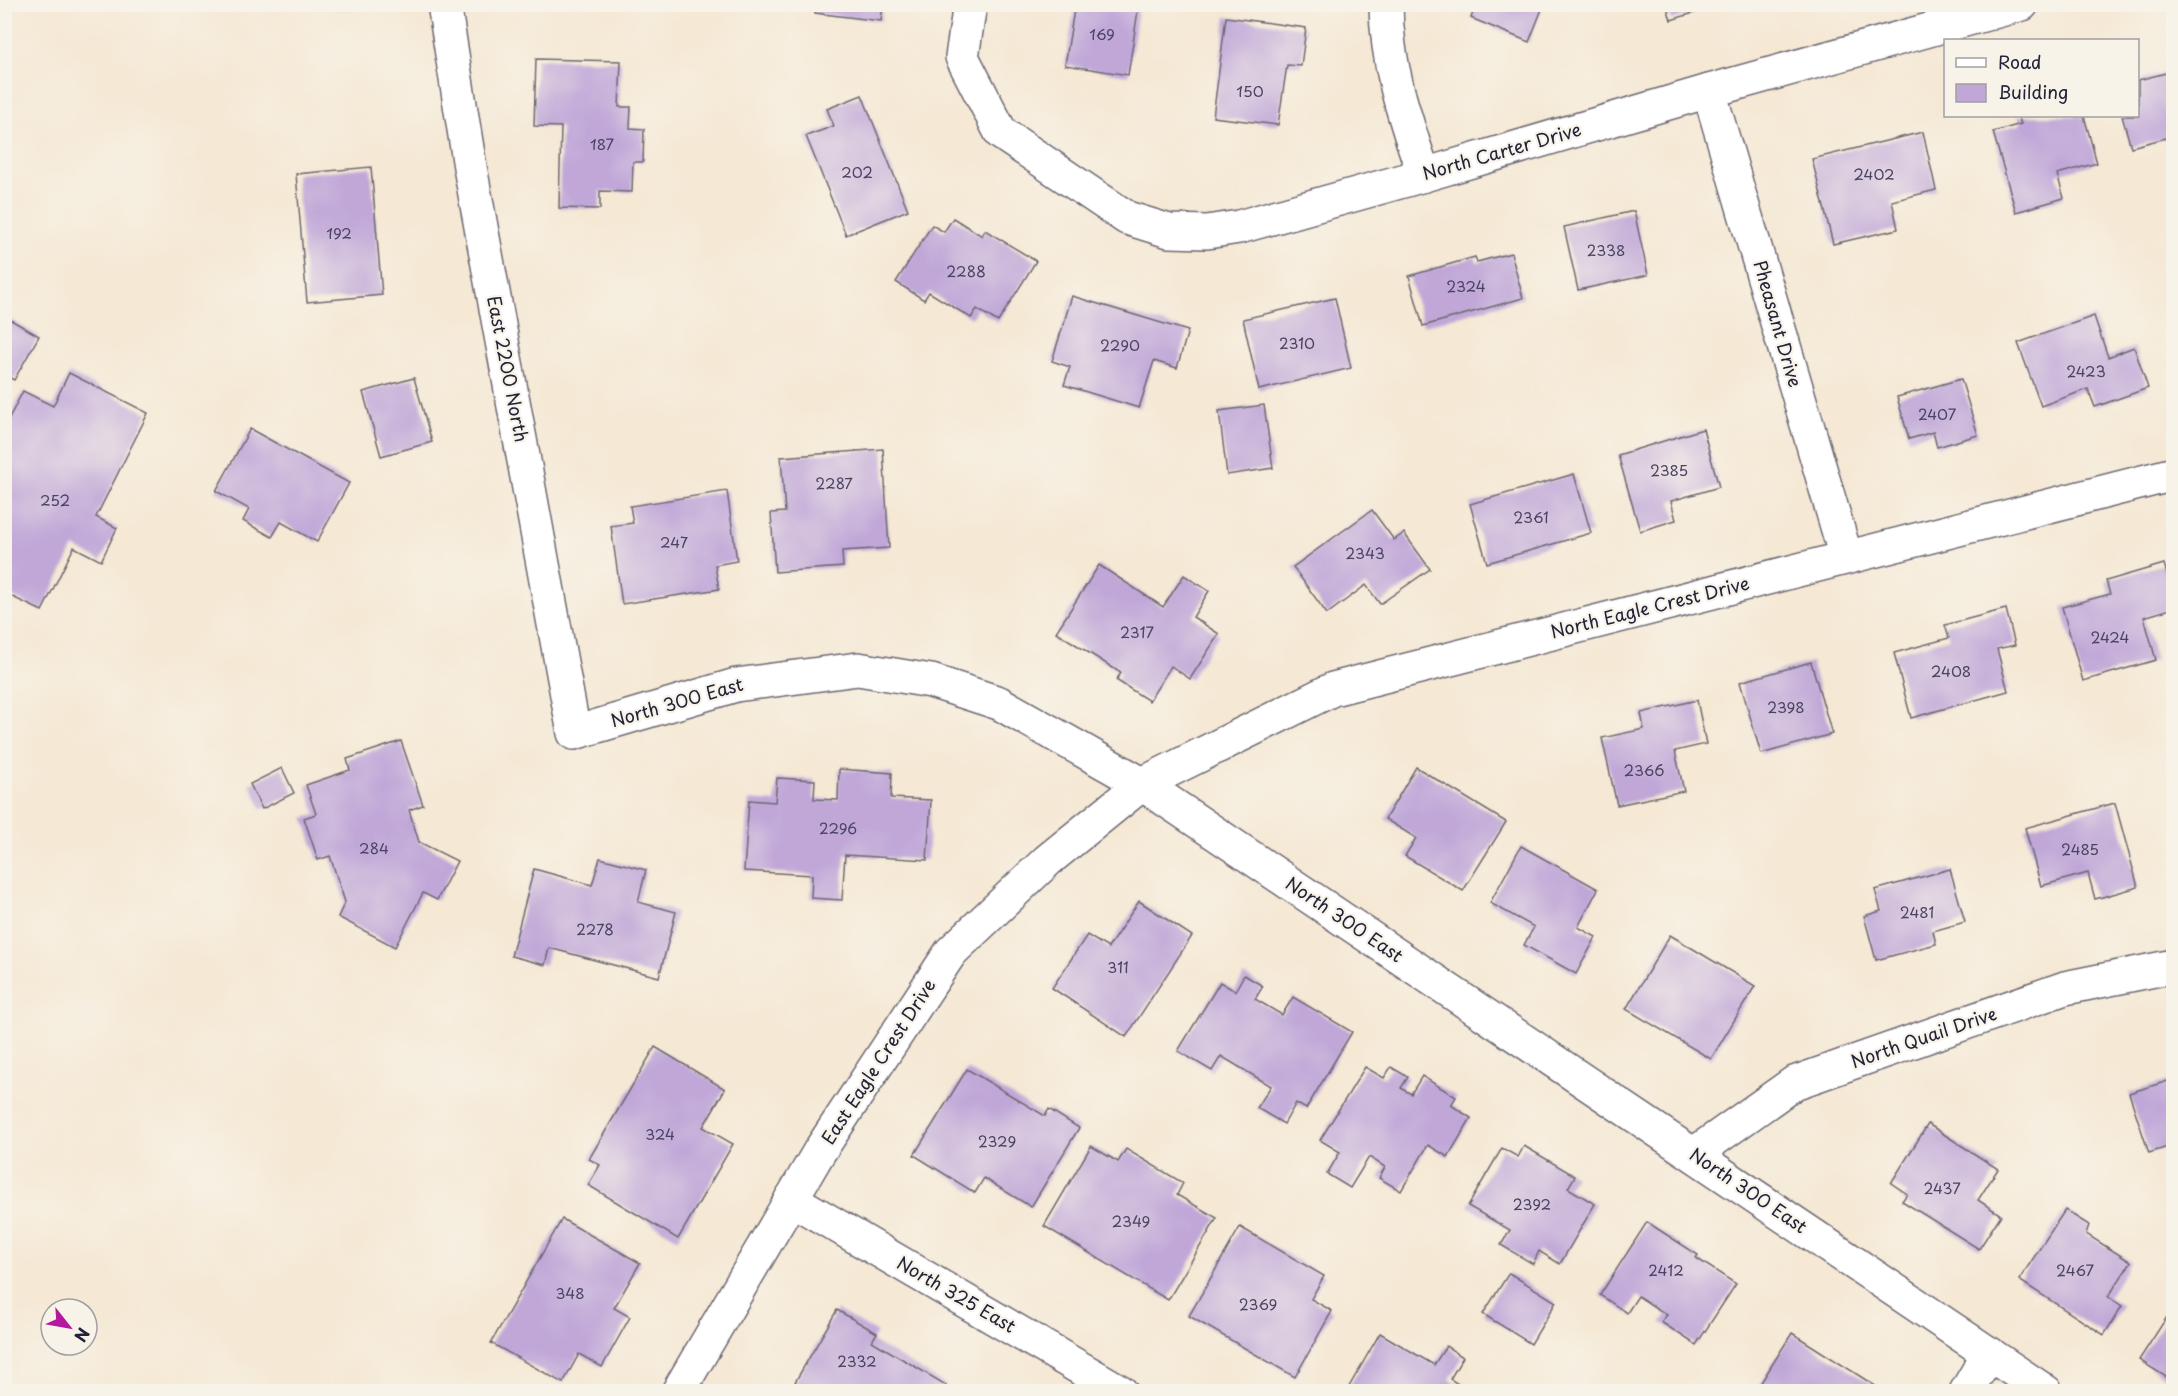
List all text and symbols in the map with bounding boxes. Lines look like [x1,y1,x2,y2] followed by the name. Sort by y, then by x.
[1089,22,1115,45] house number: 169
[1944,39,2139,117] legend
[1998,48,2042,75] text: Road
[1998,78,2068,105] text: Building
[1236,79,1264,102] house number: 150
[1419,115,1584,186] street label: North Carter Drive
[590,132,614,155] house number: 187
[841,160,873,183] house number: 202
[1853,162,1895,185] house number: 2402
[326,221,352,244] house number: 192
[1587,238,1625,261] house number: 2338
[1747,257,1809,390] street label: Pheasant Drive
[946,259,986,282] house number: 2288
[1446,274,1486,297] house number: 2324
[481,293,536,444] street label: East 2200 North
[1279,331,1315,354] house number: 2310
[1100,333,1140,356] house number: 2290
[2066,359,2106,382] house number: 2423
[1918,402,1957,425] house number: 2407
[1650,458,1688,481] house number: 2385
[815,471,853,494] house number: 2287
[40,488,70,511] house number: 252
[1513,505,1549,528] house number: 2361
[660,530,688,553] house number: 247
[1345,541,1385,564] house number: 2343
[1547,569,1752,644] street label: North Eagle Crest Drive
[1120,620,1155,643] house number: 2317
[2090,625,2130,648] house number: 2424
[1931,659,1971,682] house number: 2408
[607,670,746,733] street label: North 300 East
[1767,695,1805,718] house number: 2398
[1623,758,1665,781] house number: 2366
[819,816,857,839] house number: 2296
[359,836,389,859] house number: 284
[2061,837,2099,860] house number: 2485
[1281,869,1409,968] street label: North 300 East
[1900,900,1934,923] house number: 2481
[576,917,614,940] house number: 2278
[1107,955,1129,978] house number: 311
[814,973,941,1149] street label: East Eagle Crest Drive
[1847,999,2000,1074] street label: North Quail Drive
[645,1122,675,1145] house number: 324
[978,1129,1016,1152] house number: 2329
[1685,1140,1813,1239] street label: North 300 East
[1923,1176,1961,1199] house number: 2437
[1513,1192,1551,1215] house number: 2392
[1112,1209,1150,1232] house number: 2349
[892,1249,1021,1339] street label: North 325 East
[1648,1258,1684,1281] house number: 2412
[2056,1258,2094,1281] house number: 2467
[555,1281,585,1304] house number: 348
[1239,1292,1277,1315] house number: 2369
[39,1297,99,1357] north arrow
[69,1324,96,1347] text: N
[837,1349,877,1372] house number: 2332

